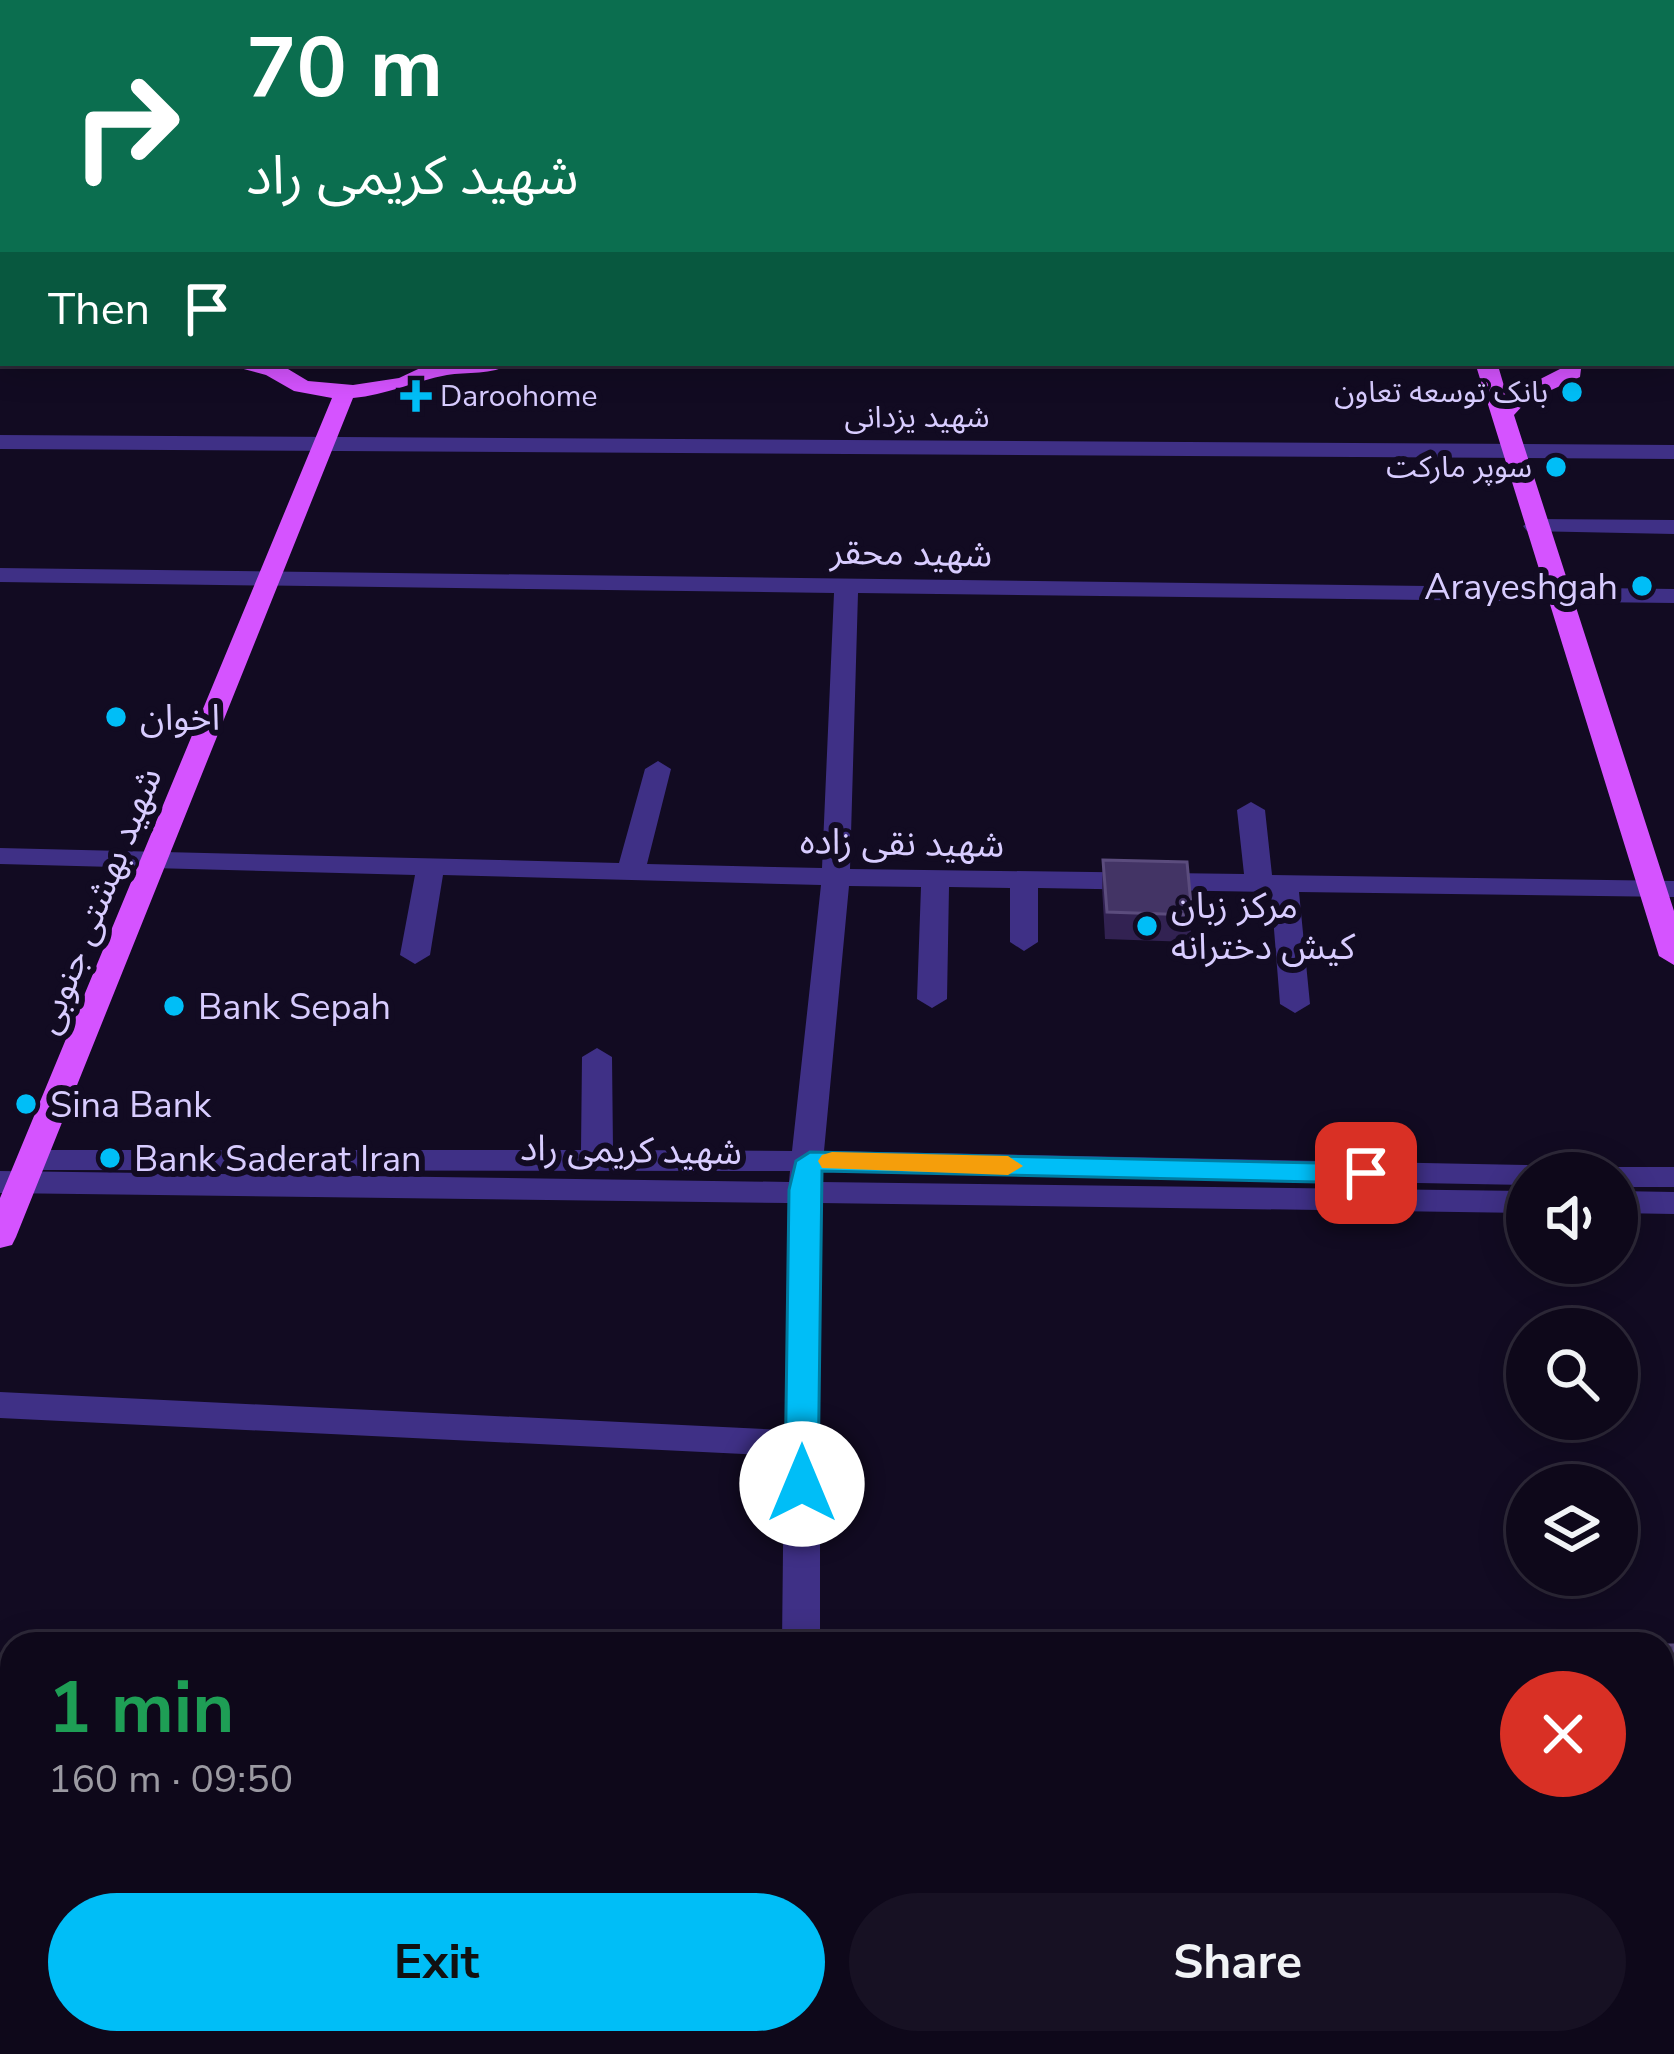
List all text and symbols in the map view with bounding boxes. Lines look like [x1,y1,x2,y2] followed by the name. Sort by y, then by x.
[246,11,443,126] text: 70 m
[48,48,204,204] icon: right
[246,139,579,213] text: شهید کریمی راد
[174,276,240,342] icon: arrive
[48,279,150,340] text: Then
[1334,372,1548,413] place label: بانک توسعه تعاون
[440,376,597,417] place label: Daroohome
[1559,379,1585,405] marker: بانک توسعه تعاون
[403,383,429,409] marker: Daroohome
[844,397,990,438] street label: شهید یزدانی
[1386,447,1532,488] place label: سوپر مارکت
[1543,454,1569,480] marker: سوپر مارکت
[828,528,992,579] street label: شهید محقر
[1424,563,1618,612] place label: Arayeshgah
[1629,573,1655,599] marker: Arayeshgah
[140,694,220,743] place label: اخوان
[103,704,129,730] marker: اخوان
[23,760,174,1041] street label: شهید بهشتی جنوبی
[799,817,1004,870] street label: شهید نقی زاده
[1171,882,1356,972] place label: مرکز زبان کیش دخترانه
[1134,913,1160,939] marker: مرکز زبان کیش دخترانه
[198,983,391,1032] place label: Bank Sepah
[161,993,187,1019] marker: Bank Sepah
[50,1081,212,1130] place label: Sina Bank
[13,1091,39,1117] marker: Sina Bank
[1315,1122,1417,1224] pin
[520,1124,742,1177] street label: شهید کریمی راد
[134,1135,422,1184] place label: Bank Saderat Iran
[1333,1140,1399,1206] icon: arrive
[97,1145,123,1171] marker: Bank Saderat Iran
[1506,1152,1638,1596] map controls
[1506,1152,1638,1284] button: sound
[1506,1308,1638,1440] button: search
[739,1421,865,1547] position arrow
[1506,1464,1638,1596] button: layers
[48,1659,234,1757] text: 1 min
[1500,1671,1626,1797] button: close
[48,1753,293,1806] text: 160 m · 09:50
[48,1893,825,2031] button: Exit
[849,1893,1626,2031] button: Share

